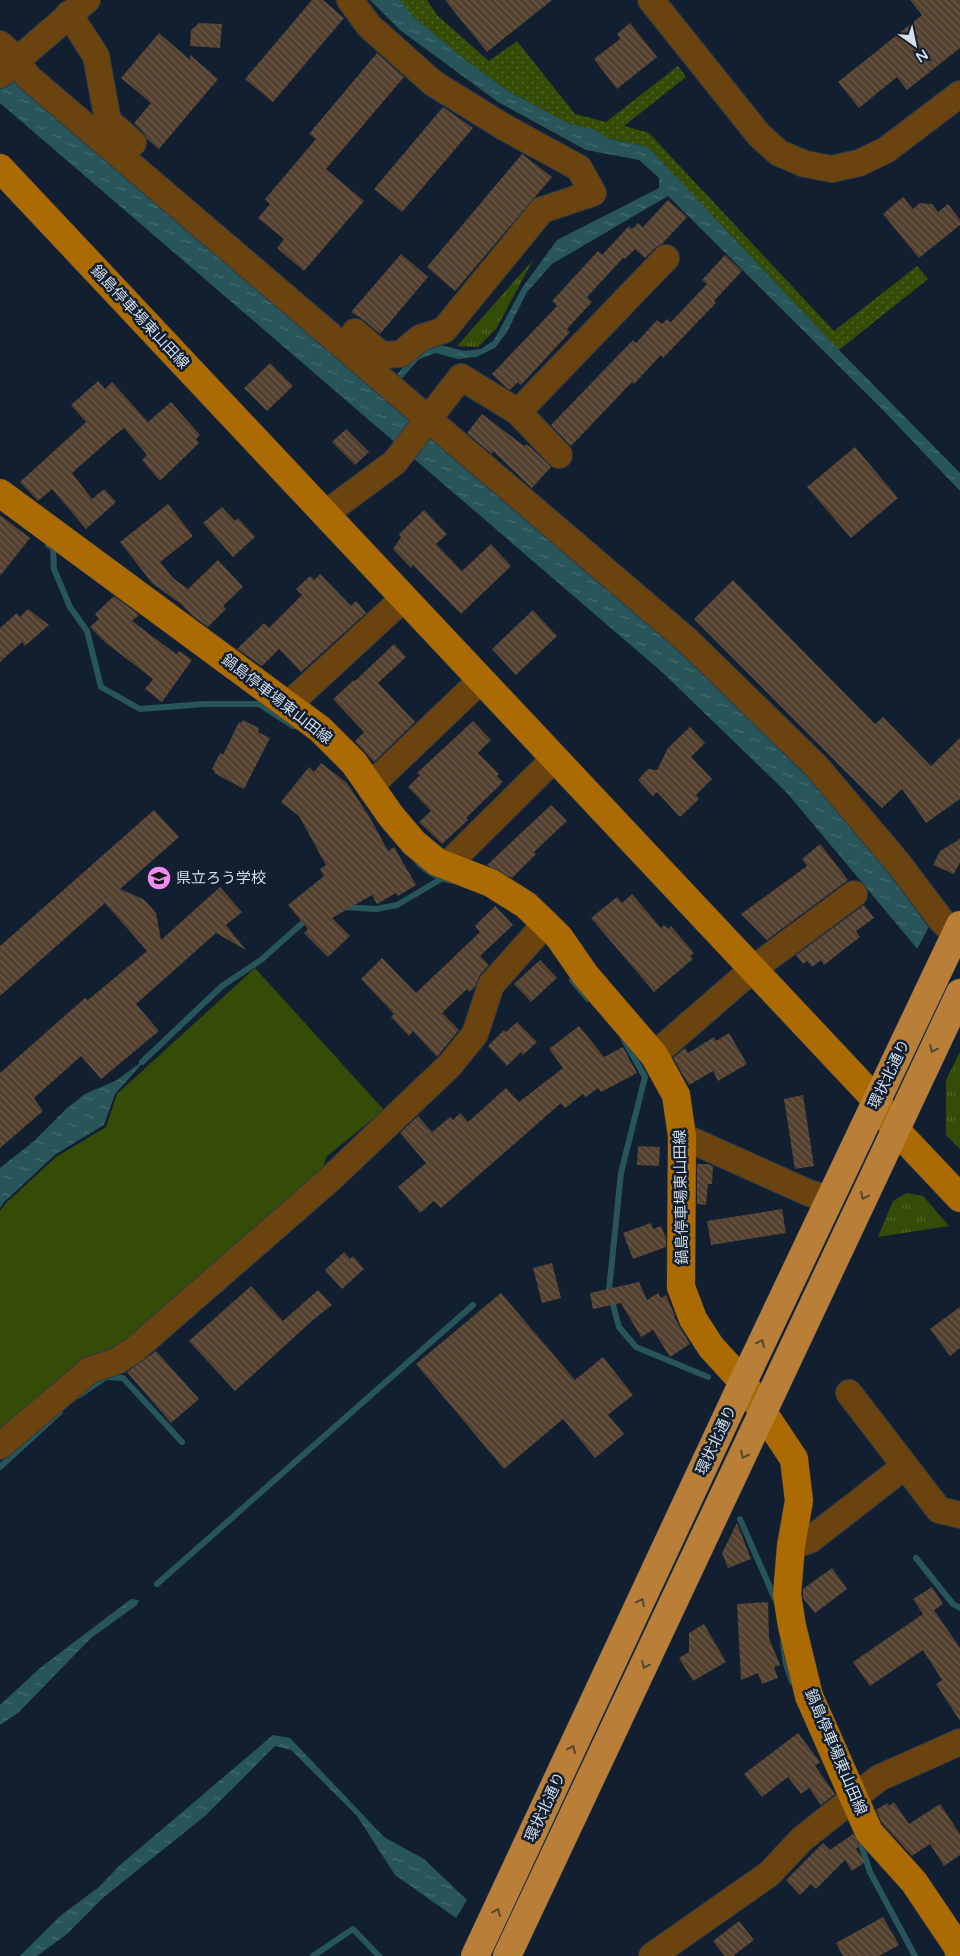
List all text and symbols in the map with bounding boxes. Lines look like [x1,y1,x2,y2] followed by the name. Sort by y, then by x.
[890,20,940,70] north arrow
[912,45,931,66] text: N
[87,261,193,373] street label: 鍋島停車場東山田線
[218,650,336,748] street label: 鍋島停車場東山田線
[146,865,172,891] school or university icon: 県立ろう学校
[176,869,266,887] place label: 県立ろう学校
[864,1036,914,1112] street label: 環状北通り
[929,1044,939,1053] one-way arrow
[671,1129,691,1265] street label: 鍋島停車場東山田線
[860,1191,870,1200] one-way arrow
[755,1339,766,1348] one-way arrow
[692,1402,740,1478] street label: 環状北通り
[740,1450,750,1459] one-way arrow
[635,1598,645,1607] one-way arrow
[640,1660,651,1669] one-way arrow
[801,1686,871,1818] street label: 鍋島停車場東山田線
[566,1745,577,1754] one-way arrow
[521,1769,569,1845] street label: 環状北通り
[490,1908,501,1917] one-way arrow

